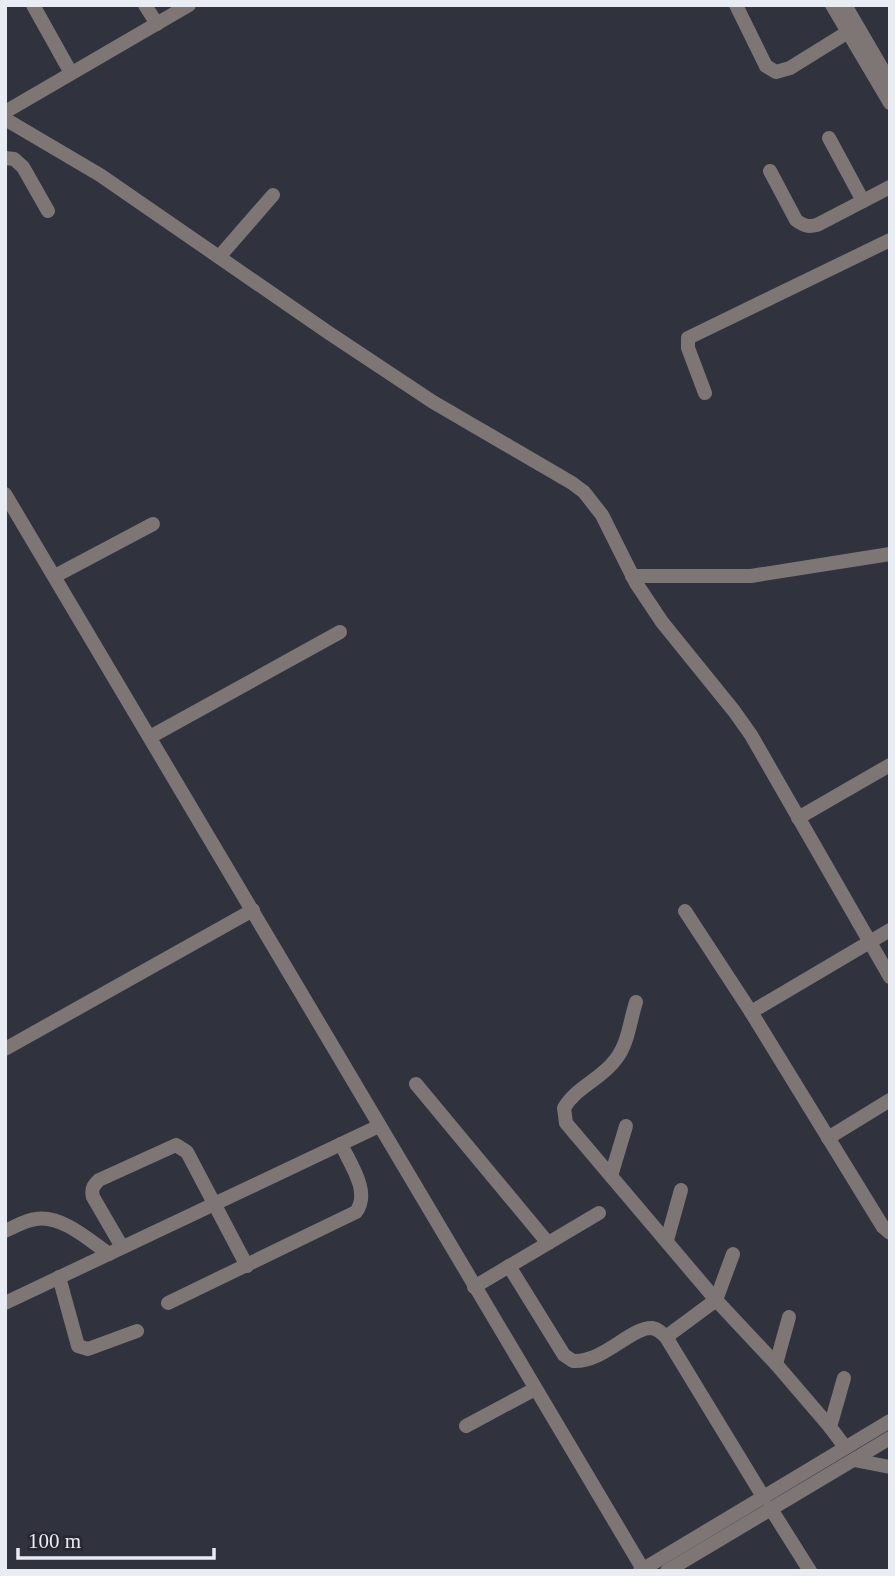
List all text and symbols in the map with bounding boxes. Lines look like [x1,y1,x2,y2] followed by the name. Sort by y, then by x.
[18,1516,214,1560] scale bar
[28,1529,81,1553] text: 100 m

